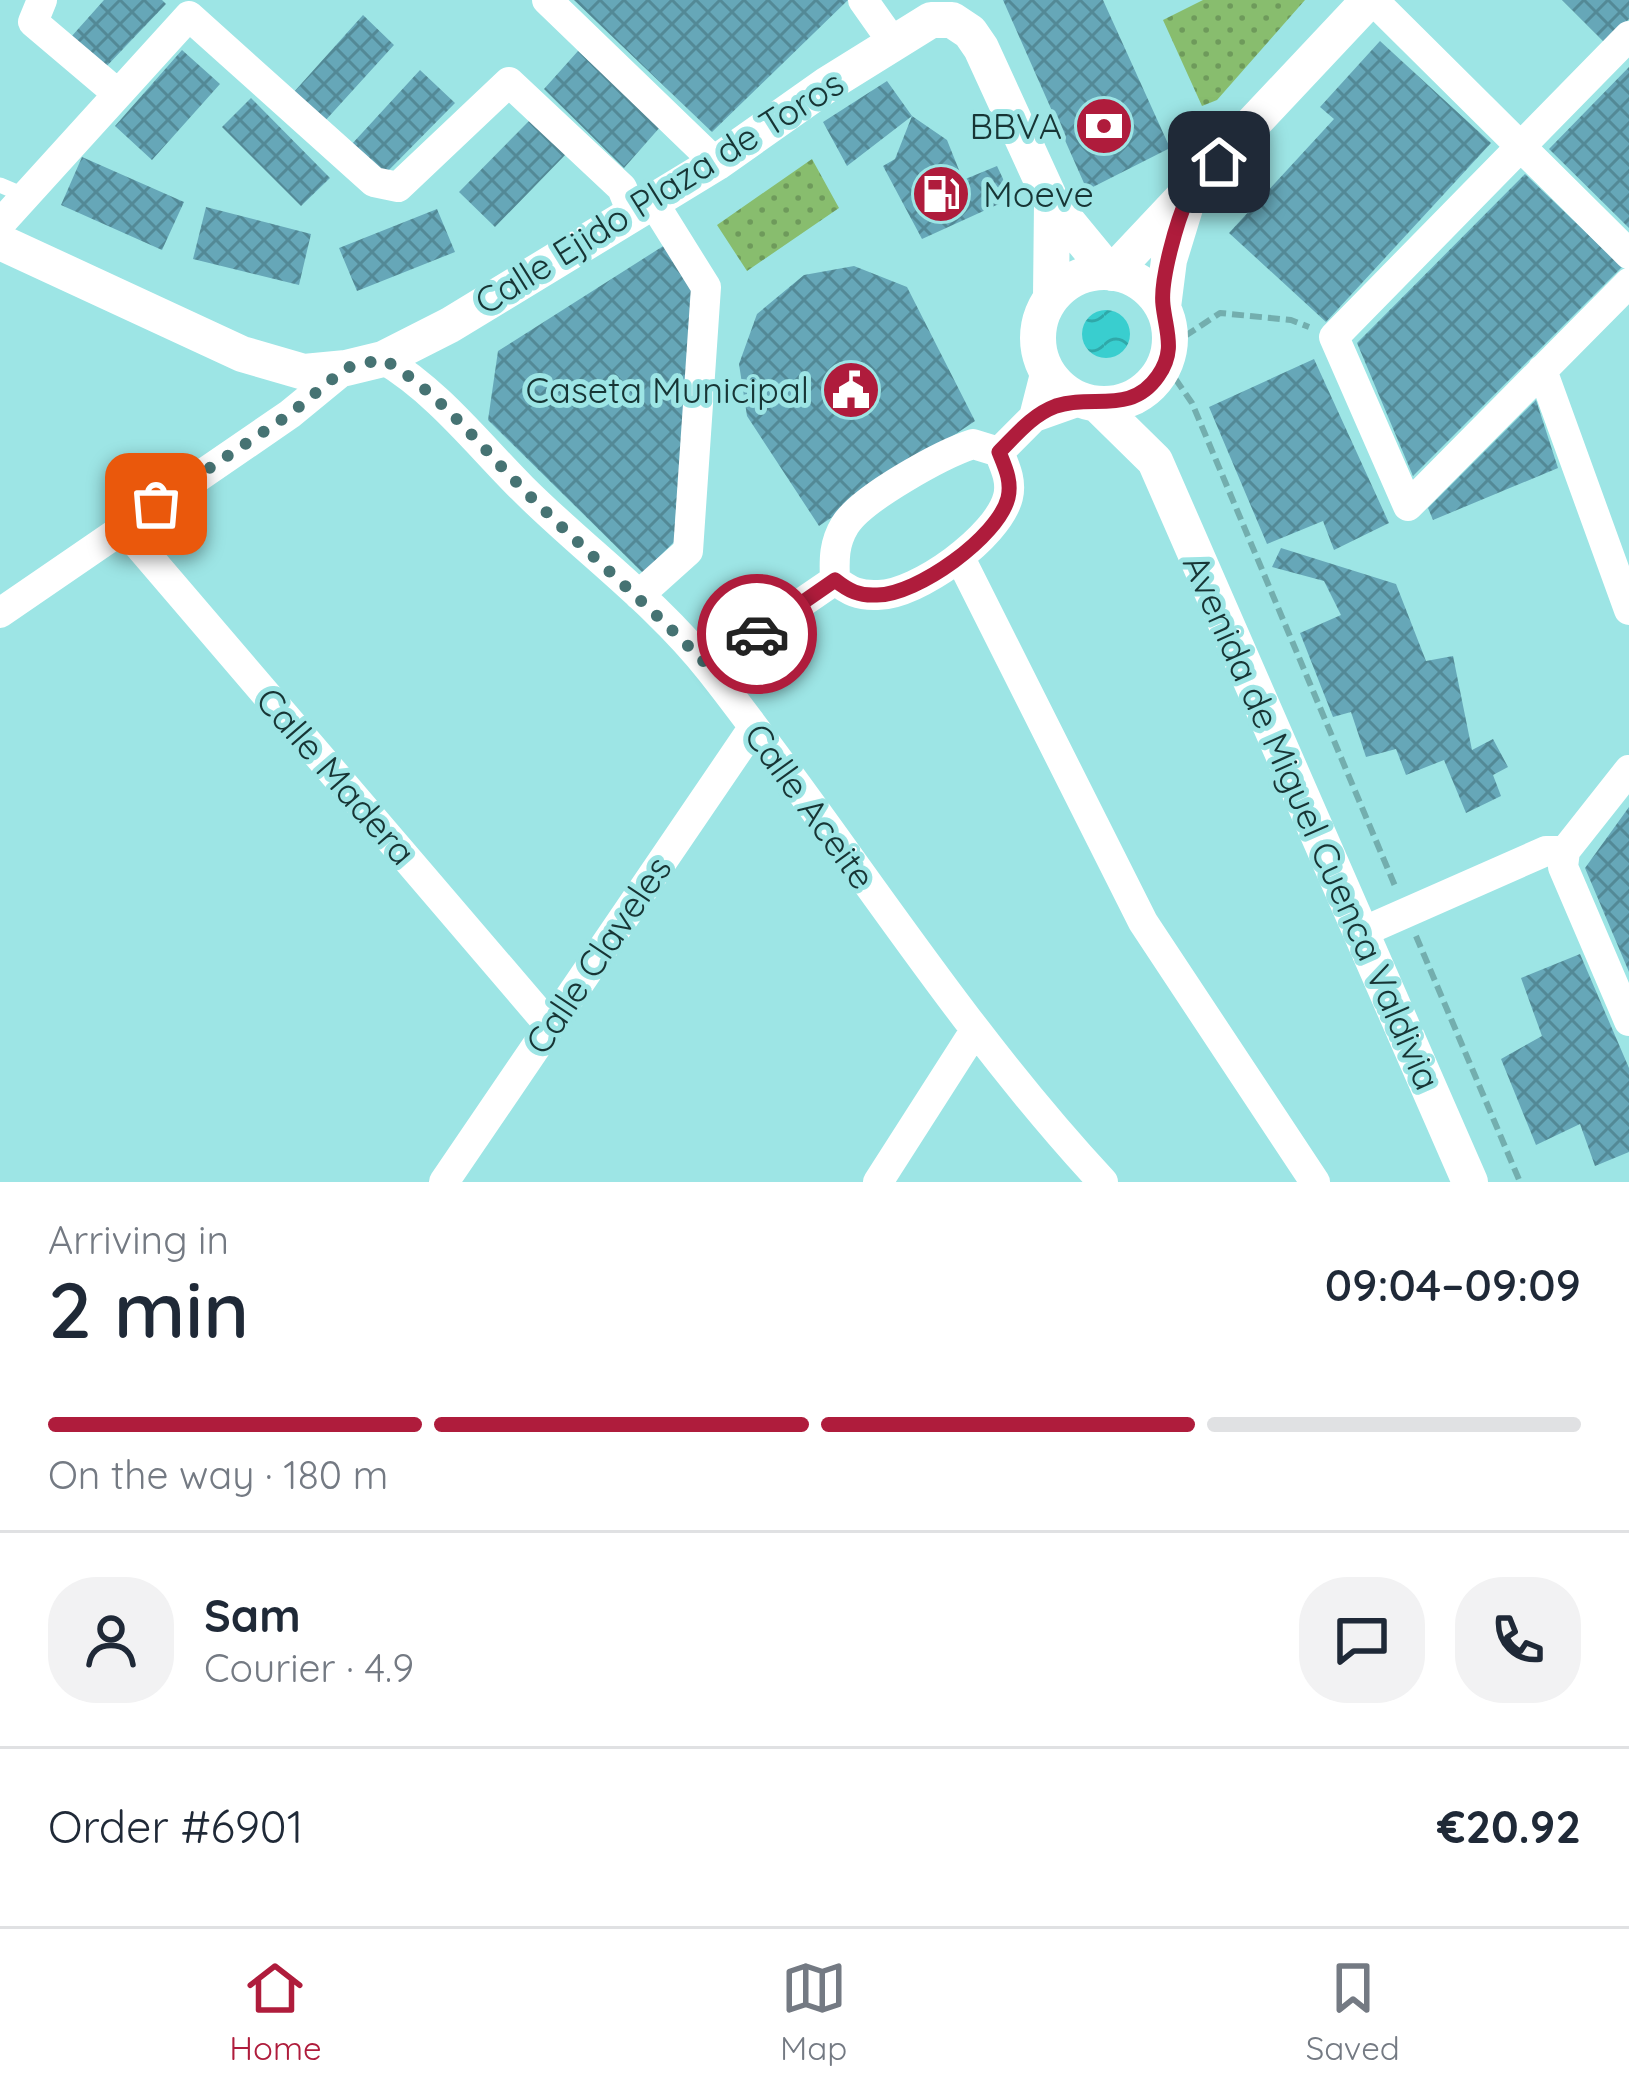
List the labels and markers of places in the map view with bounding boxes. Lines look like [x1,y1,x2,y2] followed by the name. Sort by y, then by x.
[1073,95,1135,157] bank icon: BBVA
[969,103,1062,148] place label: BBVA
[1168,111,1270,213] pin
[910,163,972,225] fuel station icon: Moeve
[983,171,1094,216] place label: Moeve
[820,359,882,421] public building icon: Caseta Municipal
[526,367,809,412] place label: Caseta Municipal
[105,453,207,555] pin

